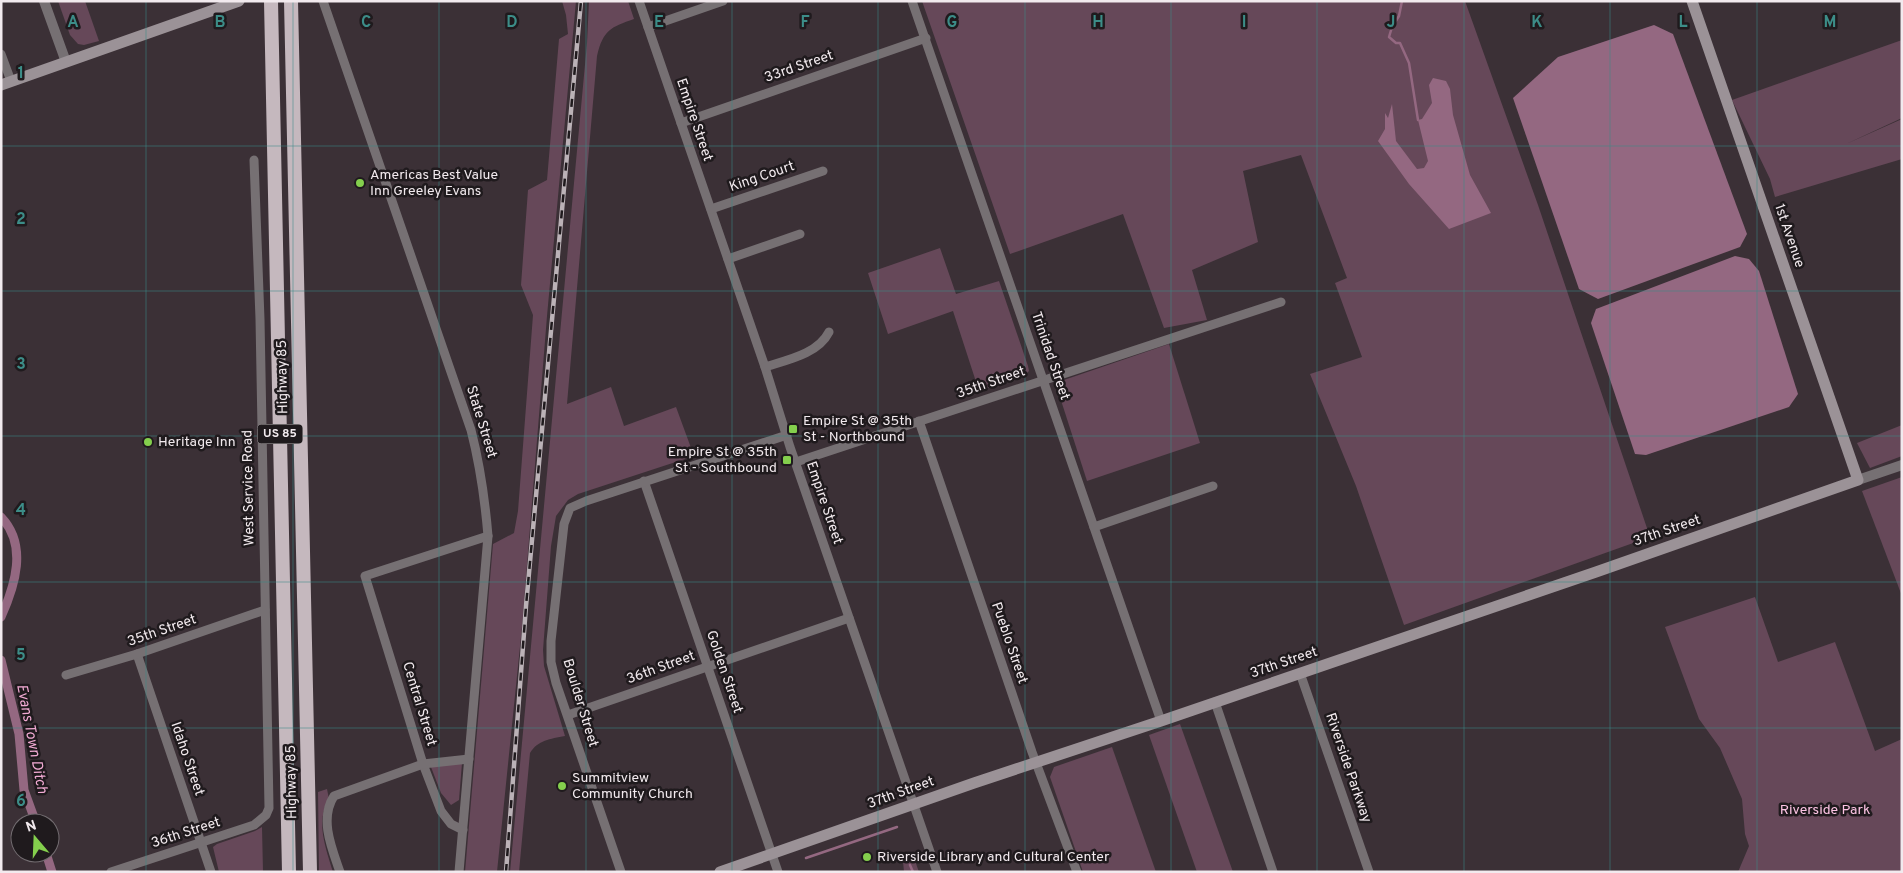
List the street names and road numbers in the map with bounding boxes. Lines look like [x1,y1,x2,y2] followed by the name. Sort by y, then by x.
[762,47,836,87] street label: 33rd Street
[672,76,716,164] street label: Empire Street
[727,158,797,196] street label: King Court
[1770,202,1808,270] street label: 1st Avenue
[1027,310,1073,402] street label: Trinidad Street
[274,340,292,414] street label: Highway 85
[954,363,1028,403] street label: 35th Street
[462,384,500,460] street label: State Street
[258,424,302,444] road number: US 85
[239,430,259,546] street label: West Service Road
[802,459,846,547] street label: Empire Street
[1631,512,1703,550] street label: 37th Street
[987,600,1031,686] street label: Pueblo Street
[125,611,199,651] street label: 35th Street
[702,628,746,716] street label: Golden Street
[1248,644,1320,682] street label: 37th Street
[624,648,698,688] street label: 36th Street
[558,657,602,749] street label: Boulder Street
[398,660,440,748] street label: Central Street
[1321,711,1375,825] street label: Riverside Parkway
[166,720,208,798] street label: Idaho Street
[283,745,301,819] street label: Highway 85
[865,773,937,813] street label: 37th Street
[149,814,223,852] street label: 36th Street

